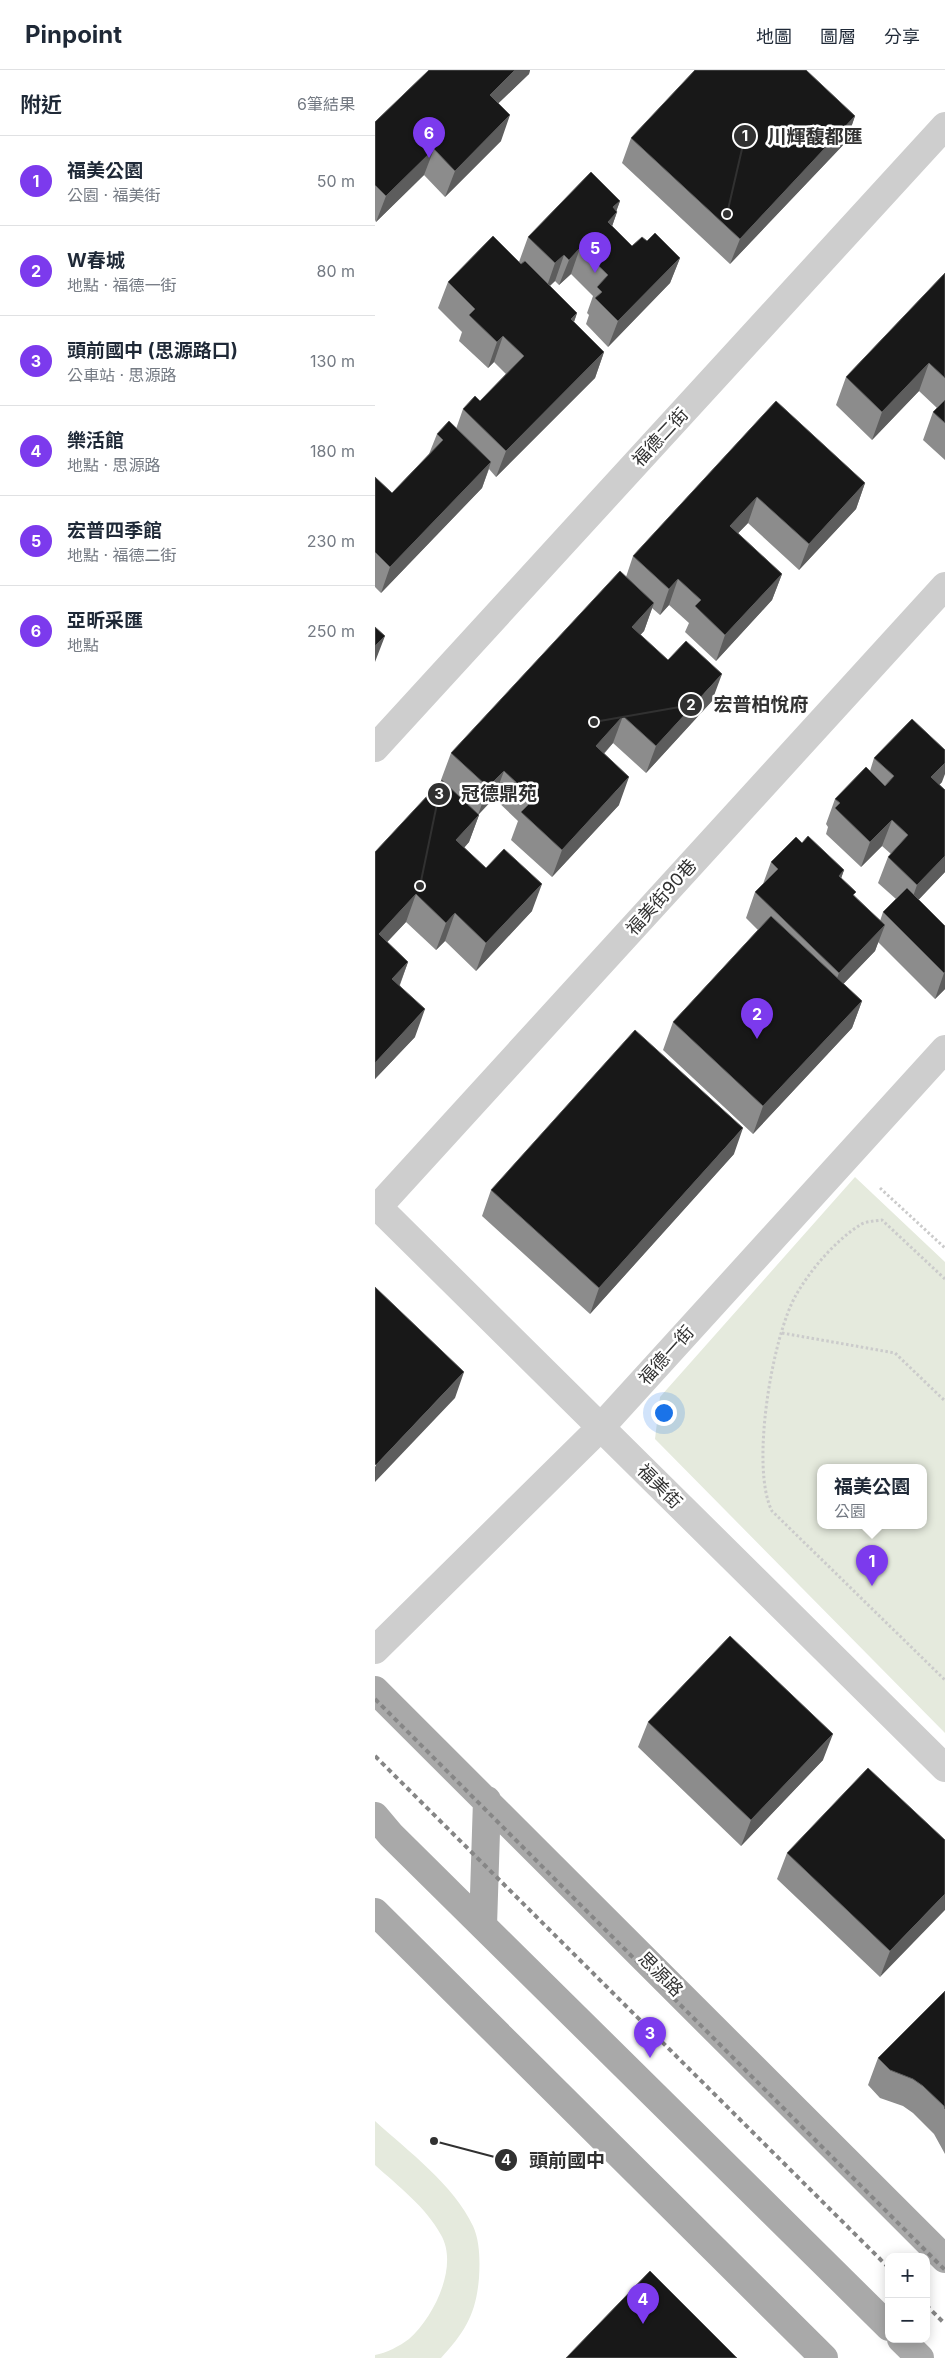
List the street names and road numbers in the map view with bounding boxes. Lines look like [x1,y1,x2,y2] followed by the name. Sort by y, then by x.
[628,404,692,470] street label: 福德二街
[622,855,700,939] street label: 福美街90巷
[634,1321,698,1389] street label: 福德一街
[633,1459,687,1513] street label: 福美街
[634,1947,688,2001] street label: 思源路

